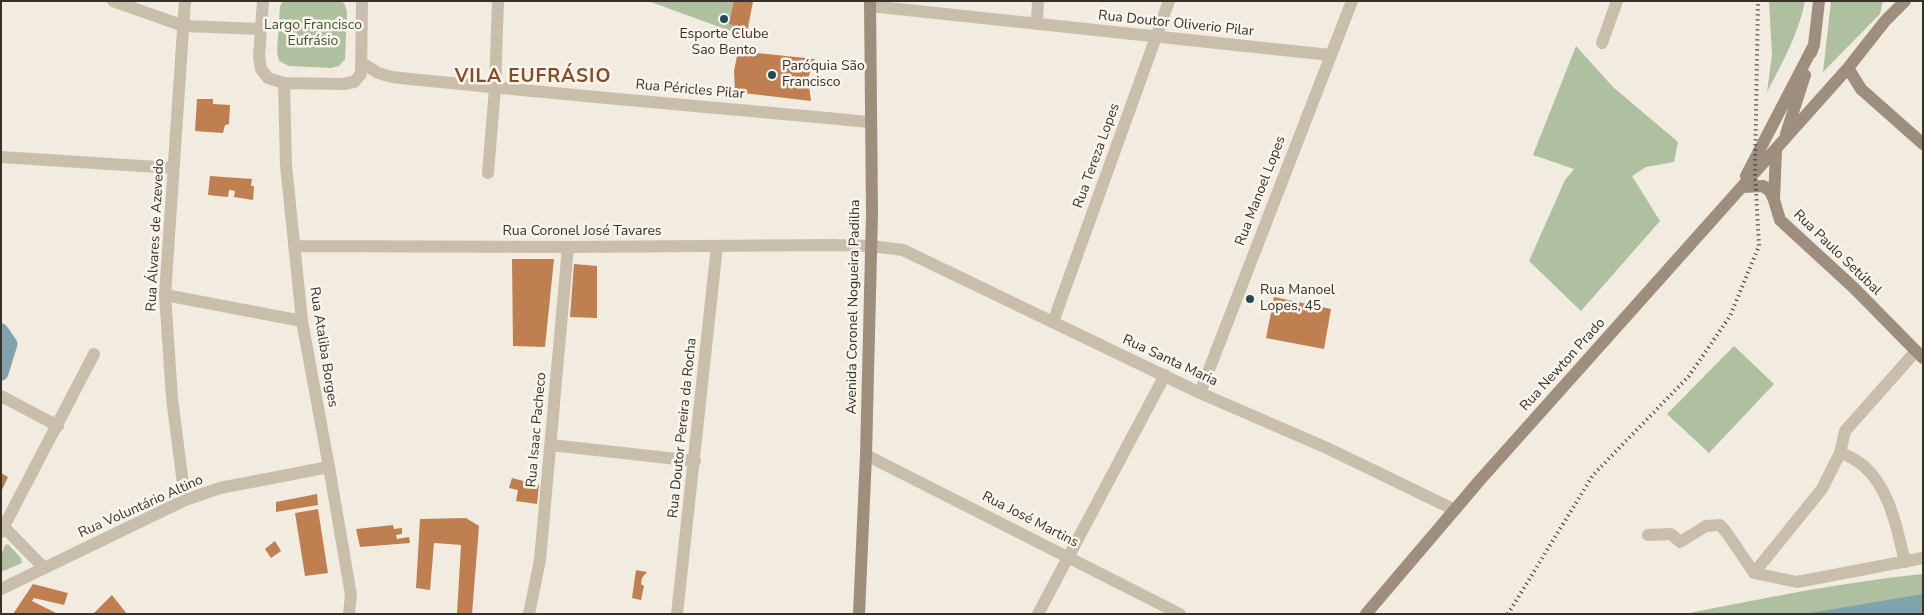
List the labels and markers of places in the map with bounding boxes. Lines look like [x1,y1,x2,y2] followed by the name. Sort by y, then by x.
[718,13,730,25] marker: Esporte Clube Sao Bento
[679,27,769,59] place label: Esporte Clube Sao Bento
[782,59,865,92] place label: Paróquia São Francisco
[766,69,778,81] marker: Paróquia São Francisco
[1260,283,1335,316] place label: Rua Manoel Lopes, 45
[1244,293,1256,305] marker: Rua Manoel Lopes, 45

